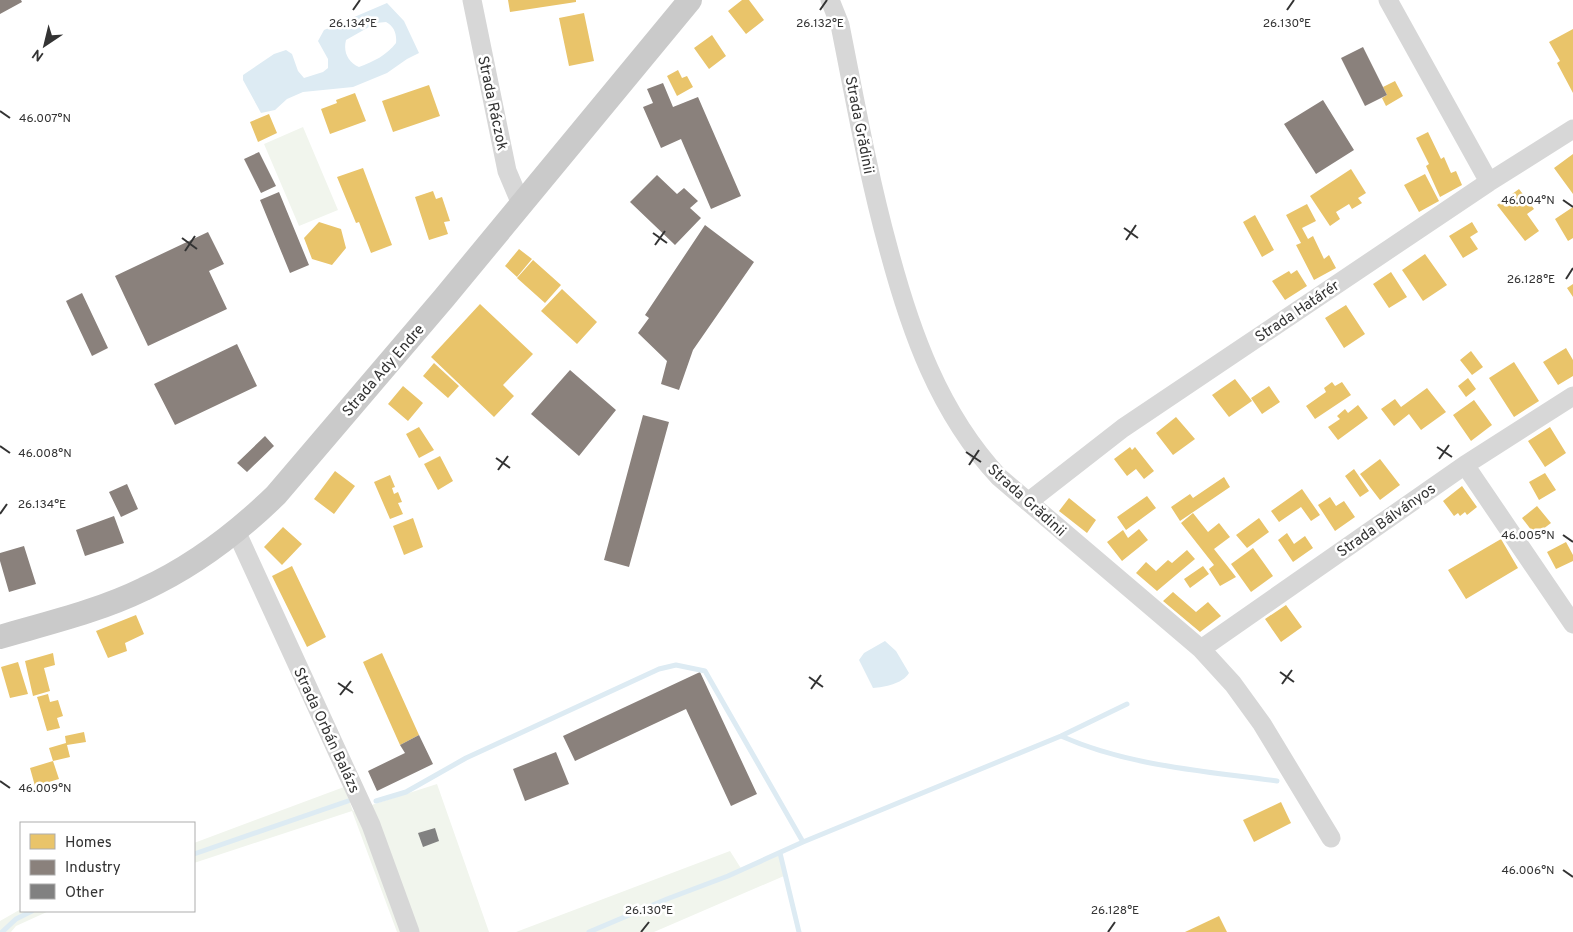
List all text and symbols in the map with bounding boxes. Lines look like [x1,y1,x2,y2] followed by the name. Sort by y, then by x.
[329,16,377,32] text: 26.134°E
[796,16,844,32] text: 26.132°E
[1263,16,1311,32] text: 26.130°E
[20,20,70,70] north arrow
[29,45,47,64] text: N
[472,54,511,152] street label: Strada Ráczok
[840,75,877,176] street label: Strada Grădinii
[19,111,71,127] text: 46.007°N
[1501,193,1555,209] text: 46.004°N
[1507,272,1555,288] text: 26.128°E
[1252,277,1344,348] street label: Strada Határér
[339,321,429,421] street label: Strada Ady Endre
[18,446,72,462] text: 46.008°N
[983,461,1069,541] street label: Strada Grădinii
[1334,480,1440,562] street label: Strada Bálványos
[18,497,66,513] text: 26.134°E
[1501,528,1555,544] text: 46.005°N
[288,665,363,797] street label: Strada Orbán Balázs
[18,781,72,797] text: 46.009°N
[20,822,195,912] legend
[65,834,112,853] text: Homes
[65,859,121,878] text: Industry
[1501,863,1555,879] text: 46.006°N
[65,884,104,903] text: Other
[625,903,673,919] text: 26.130°E
[1091,903,1139,919] text: 26.128°E

